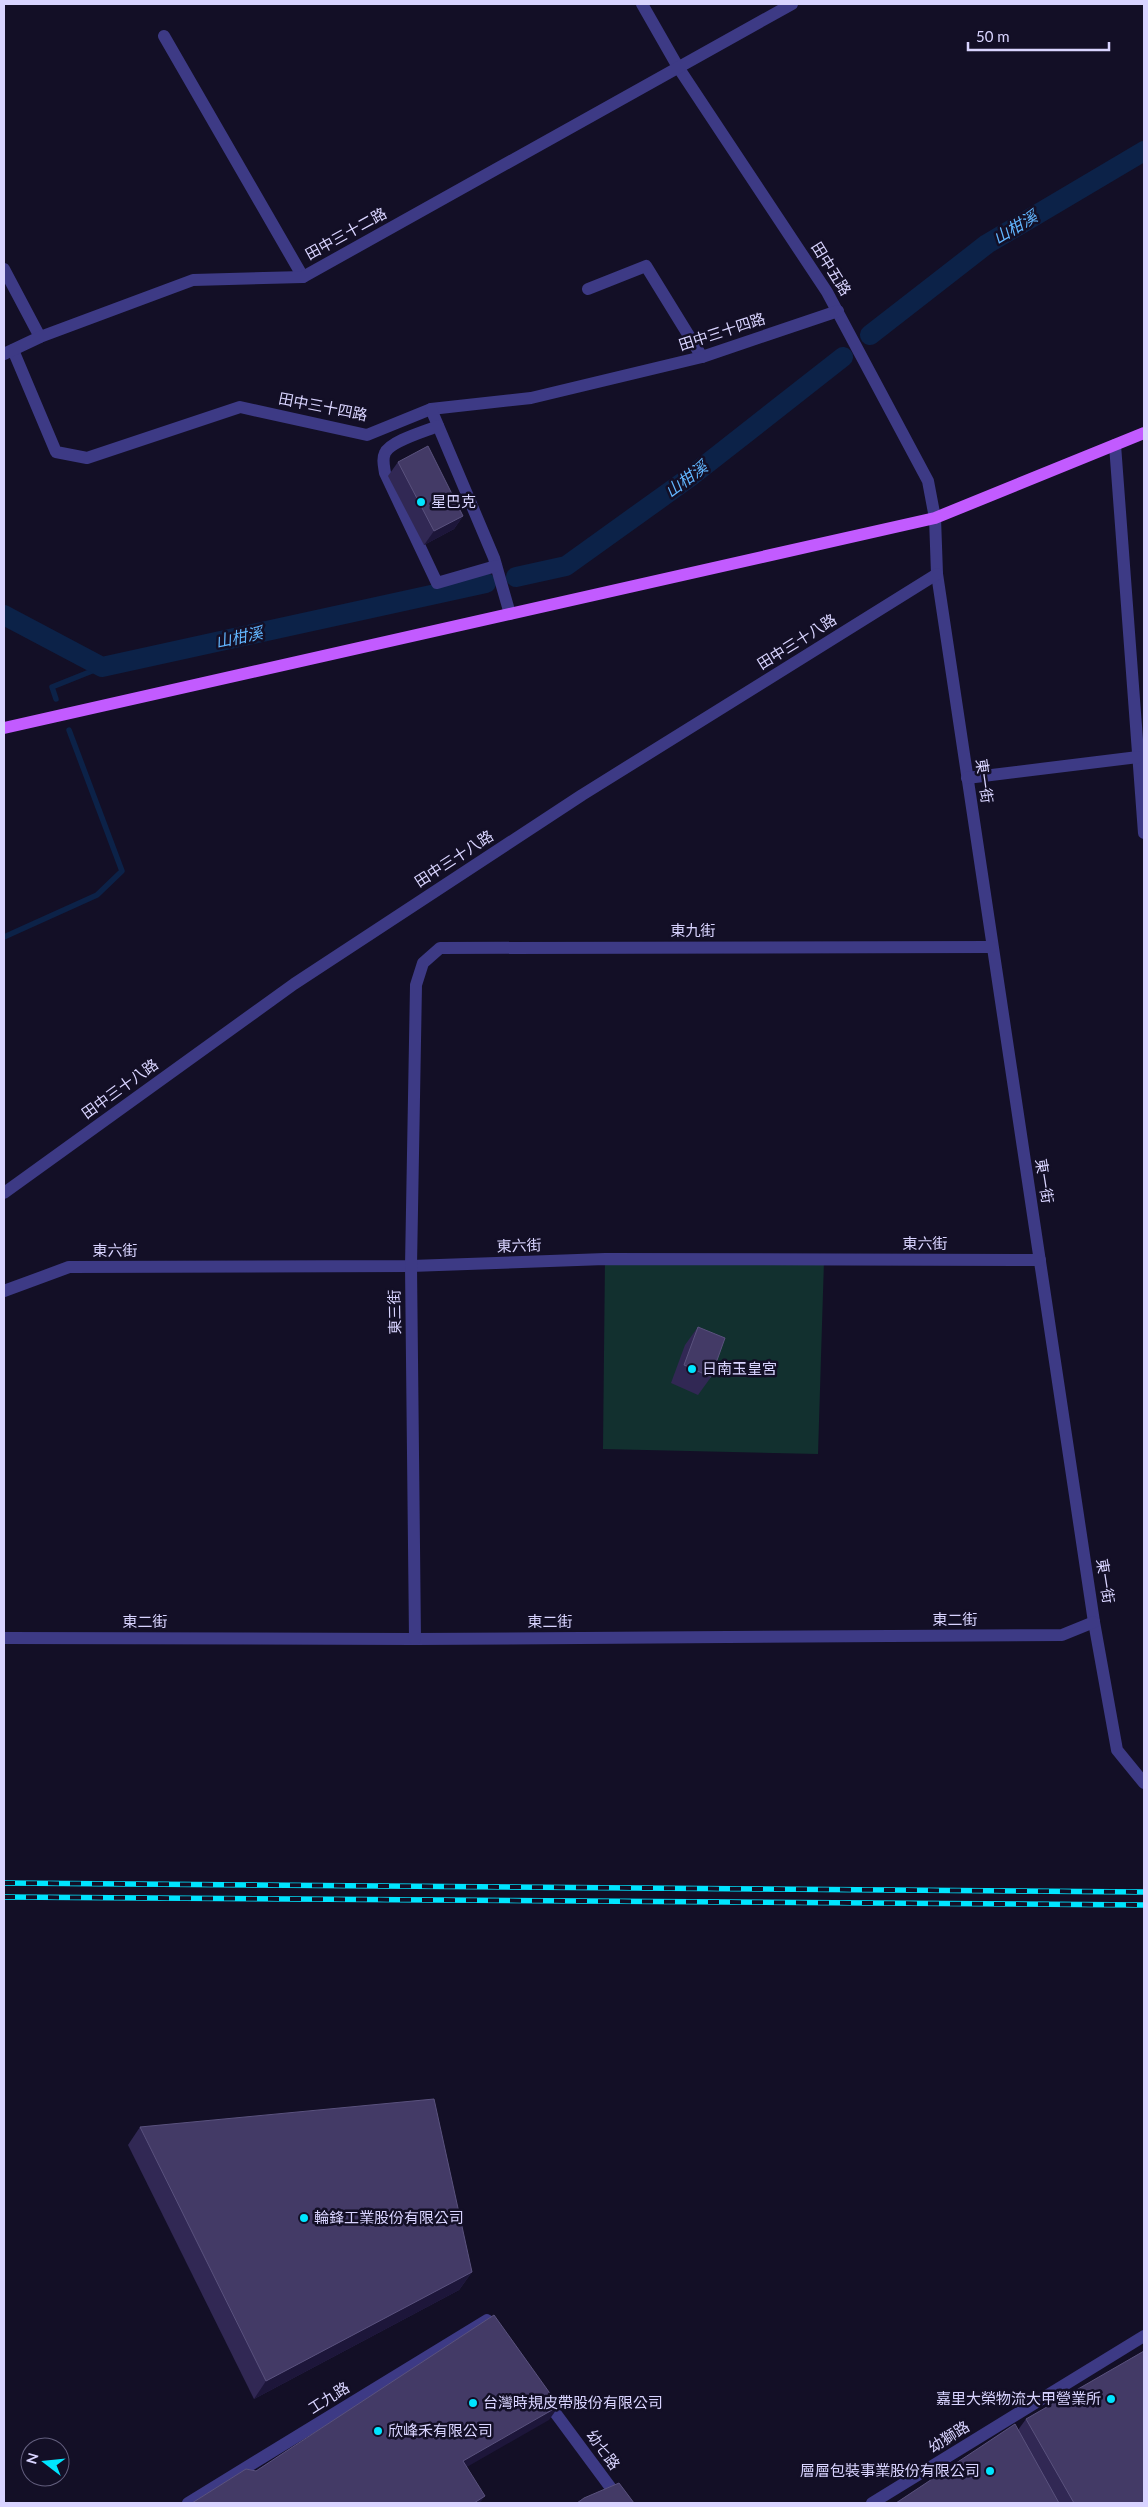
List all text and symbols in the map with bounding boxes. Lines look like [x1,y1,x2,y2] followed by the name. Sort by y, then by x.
[968,20,1109,52] scale bar
[976,27,1010,45] text: 50 m
[302,203,389,263] street label: 田中三十二路
[989,205,1042,247] water label: 山柑溪
[808,238,855,299] street label: 田中五路
[676,309,767,354] street label: 田中三十四路
[277,389,369,423] street label: 田中三十四路
[661,455,712,501] water label: 山柑溪
[431,492,476,510] place label: 星巴克
[415,496,427,508] marker: 星巴克
[754,610,839,673] street label: 田中三十八路
[213,622,266,651] water label: 山柑溪
[973,757,997,804] street label: 東一街
[411,826,496,890] street label: 田中三十八路
[670,921,716,939] street label: 東九街
[78,1054,161,1122] street label: 田中三十八路
[1033,1157,1057,1204] street label: 東一街
[902,1234,948,1252] street label: 東六街
[496,1235,542,1255] street label: 東六街
[92,1241,138,1259] street label: 東六街
[385,1289,403,1335] street label: 東三街
[702,1359,777,1377] place label: 日南玉皇宮
[686,1363,698,1375] marker: 日南玉皇宮
[1094,1557,1118,1604] street label: 東一街
[932,1610,978,1628] street label: 東二街
[122,1612,168,1630] street label: 東二街
[527,1612,573,1630] street label: 東二街
[314,2208,464,2226] place label: 輪鋒工業股份有限公司
[298,2212,310,2224] marker: 輪鋒工業股份有限公司
[305,2378,352,2417] street label: 工九路
[936,2389,1101,2407] place label: 嘉里大榮物流大甲營業所
[483,2393,663,2411] place label: 台灣時規皮帶股份有限公司
[1105,2393,1117,2405] marker: 嘉里大榮物流大甲營業所
[467,2397,479,2409] marker: 台灣時規皮帶股份有限公司
[925,2417,972,2456] street label: 幼獅路
[388,2421,493,2439] place label: 欣峰禾有限公司
[372,2425,384,2437] marker: 欣峰禾有限公司
[583,2426,624,2473] street label: 幼七路
[20,2437,70,2487] north arrow
[22,2451,42,2466] text: N
[800,2461,980,2479] place label: 層層包裝事業股份有限公司
[984,2465,996,2477] marker: 層層包裝事業股份有限公司

